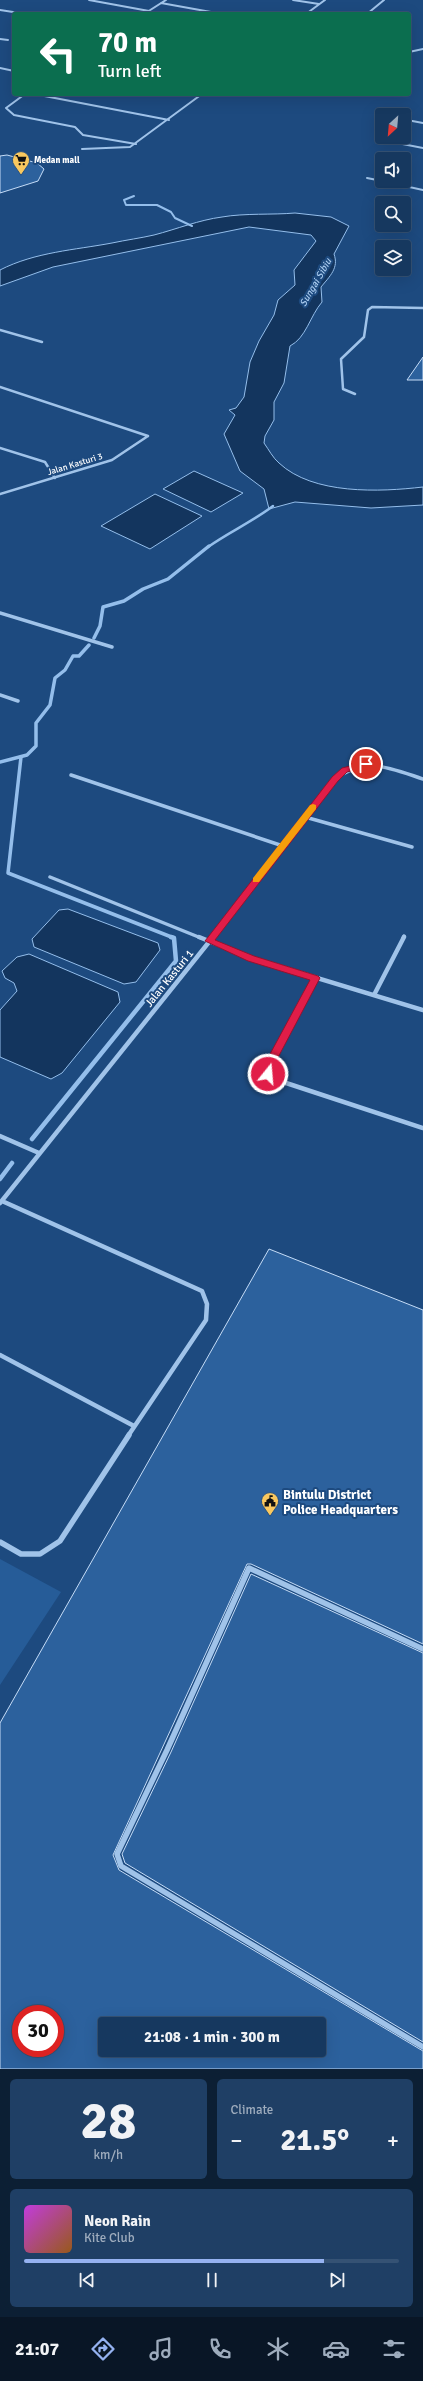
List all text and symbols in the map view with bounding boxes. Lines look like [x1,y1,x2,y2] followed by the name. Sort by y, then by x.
[98,26,157,60] text: 70 m
[32,28,84,80] icon: left
[98,60,161,82] text: Turn left
[375,108,411,144] north arrow
[375,108,411,276] map controls
[11,150,31,175] supermarket icon: Medan mall
[375,152,411,188] button: sound
[34,155,80,166] place label: Medan mall
[375,196,411,232] button: search
[375,240,411,276] button: layers
[297,256,335,309] water label: Sungai Sibiu
[46,451,104,478] street label: Jalan Kasturi 3
[349,747,383,781] pin
[355,753,377,775] icon: arrive
[142,947,196,1010] street label: Jalan Kasturi 1
[247,1053,289,1095] position arrow
[283,1487,398,1518] place label: Bintulu District Police Headquarters
[260,1491,280,1516] public building icon: Bintulu District Police Headquarters
[12,2005,64,2057] speed limit sign: 30
[144,2028,280,2046] text: 21:08 · 1 min · 300 m
[80,2089,136,2153] text: 28
[231,2102,273,2118] text: Climate
[280,2122,349,2159] text: 21.5°
[231,2127,242,2154] text: −
[387,2127,399,2154] text: +
[94,2147,123,2163] text: km/h
[84,2212,151,2230] text: Neon Rain
[84,2230,135,2246] text: Kite Club
[76,2269,98,2291] icon: previous
[201,2269,223,2291] icon: pause
[326,2269,348,2291] icon: next
[89,2335,117,2363] icon: directions
[147,2335,175,2363] icon: music
[206,2335,234,2363] icon: phone
[264,2335,292,2363] icon: climate
[322,2335,350,2363] icon: car
[380,2335,408,2363] icon: filters
[15,2338,59,2360] text: 21:07

